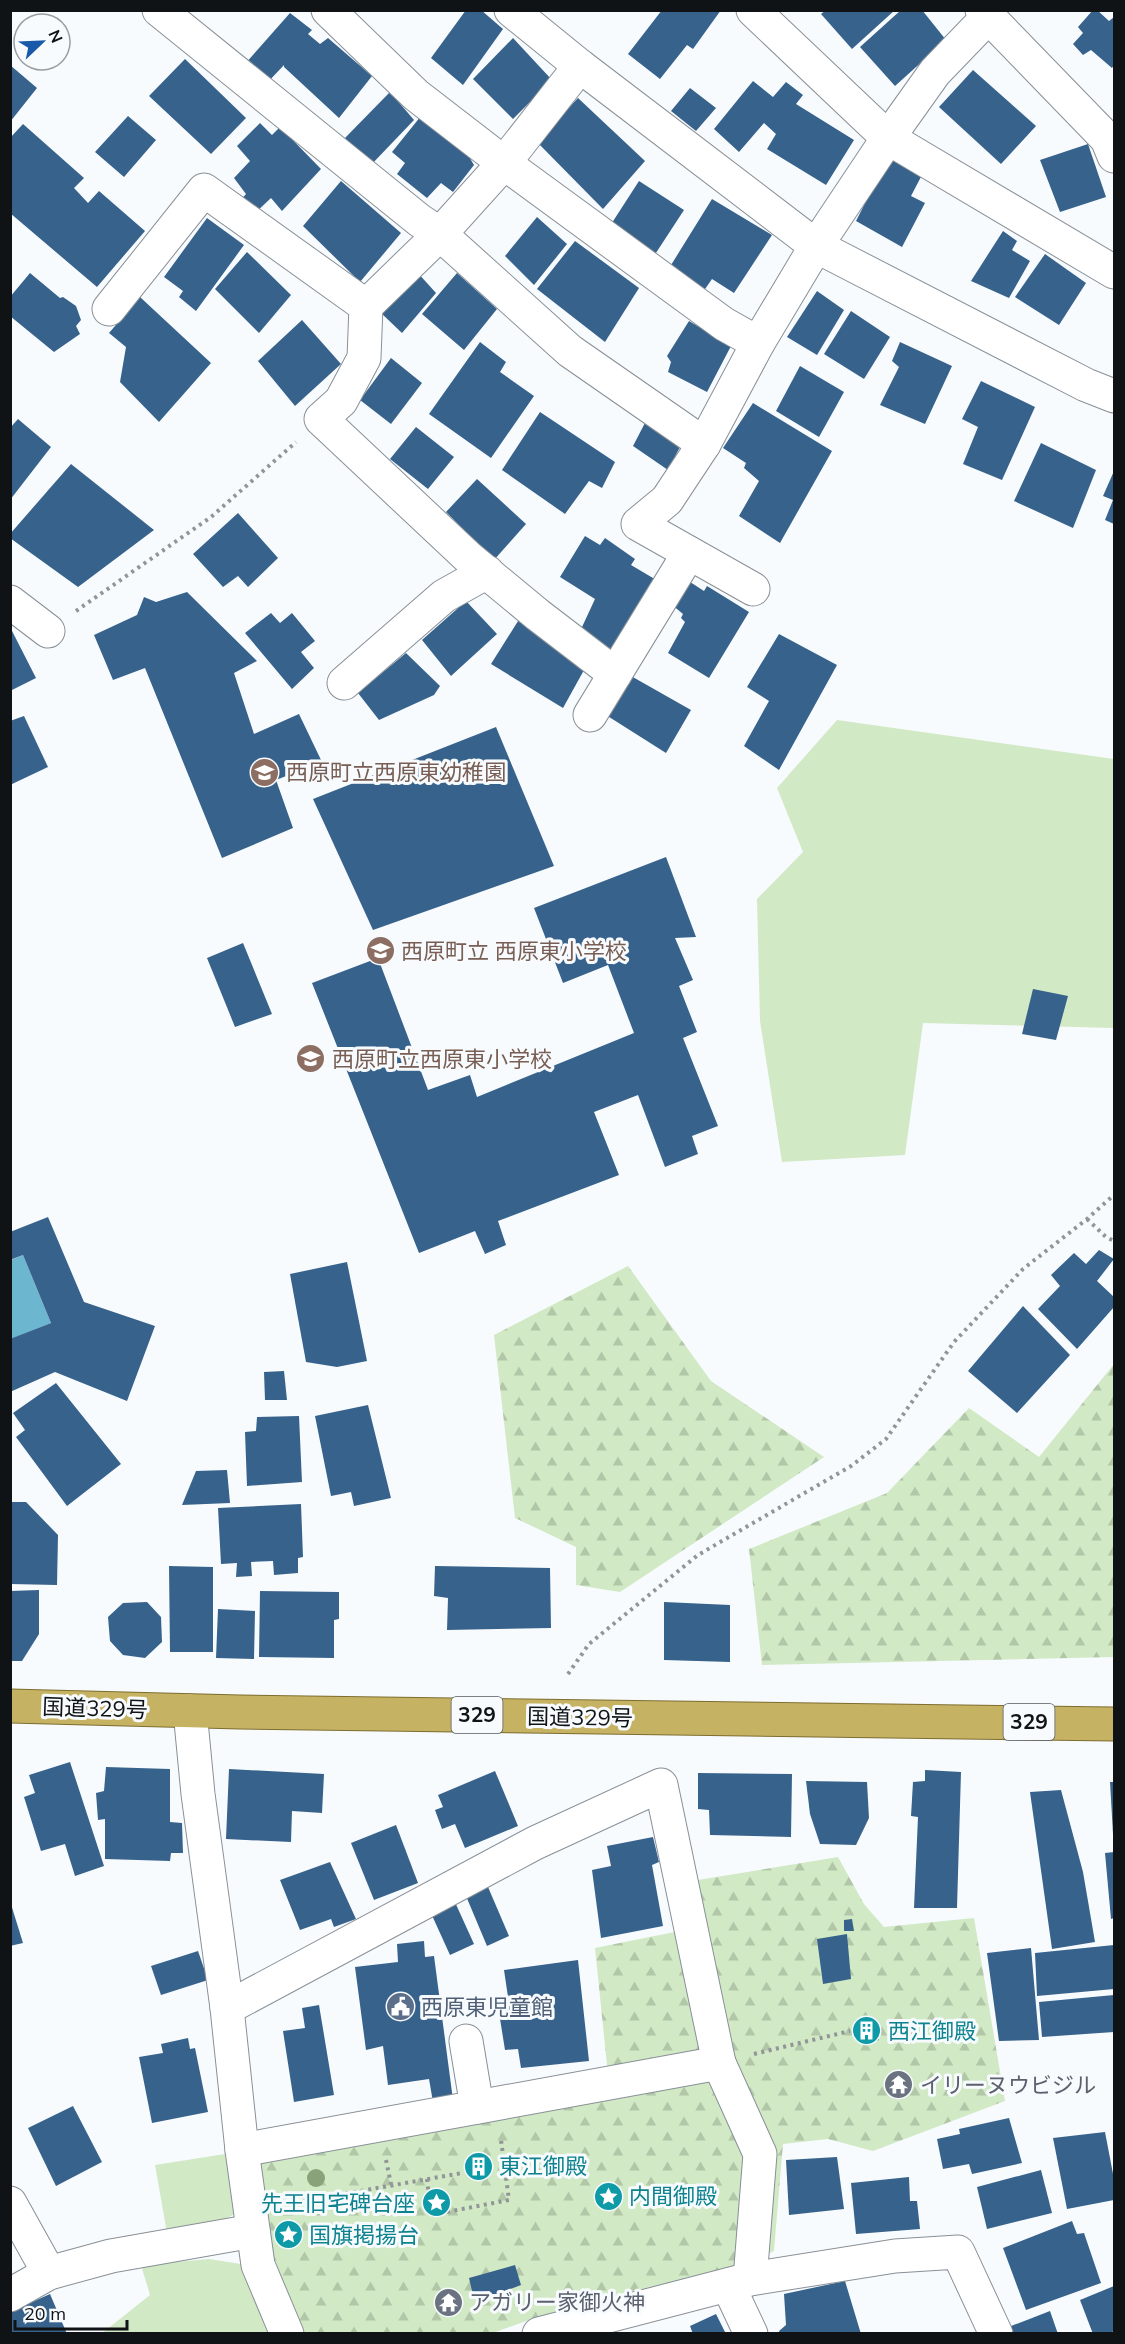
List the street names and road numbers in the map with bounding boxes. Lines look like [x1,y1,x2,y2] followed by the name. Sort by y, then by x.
[42,1692,148,1724] street label: 国道329号
[452,1697,502,1733] road number: 329
[527,1702,633,1732] street label: 国道329号
[1004,1704,1054,1740] road number: 329

